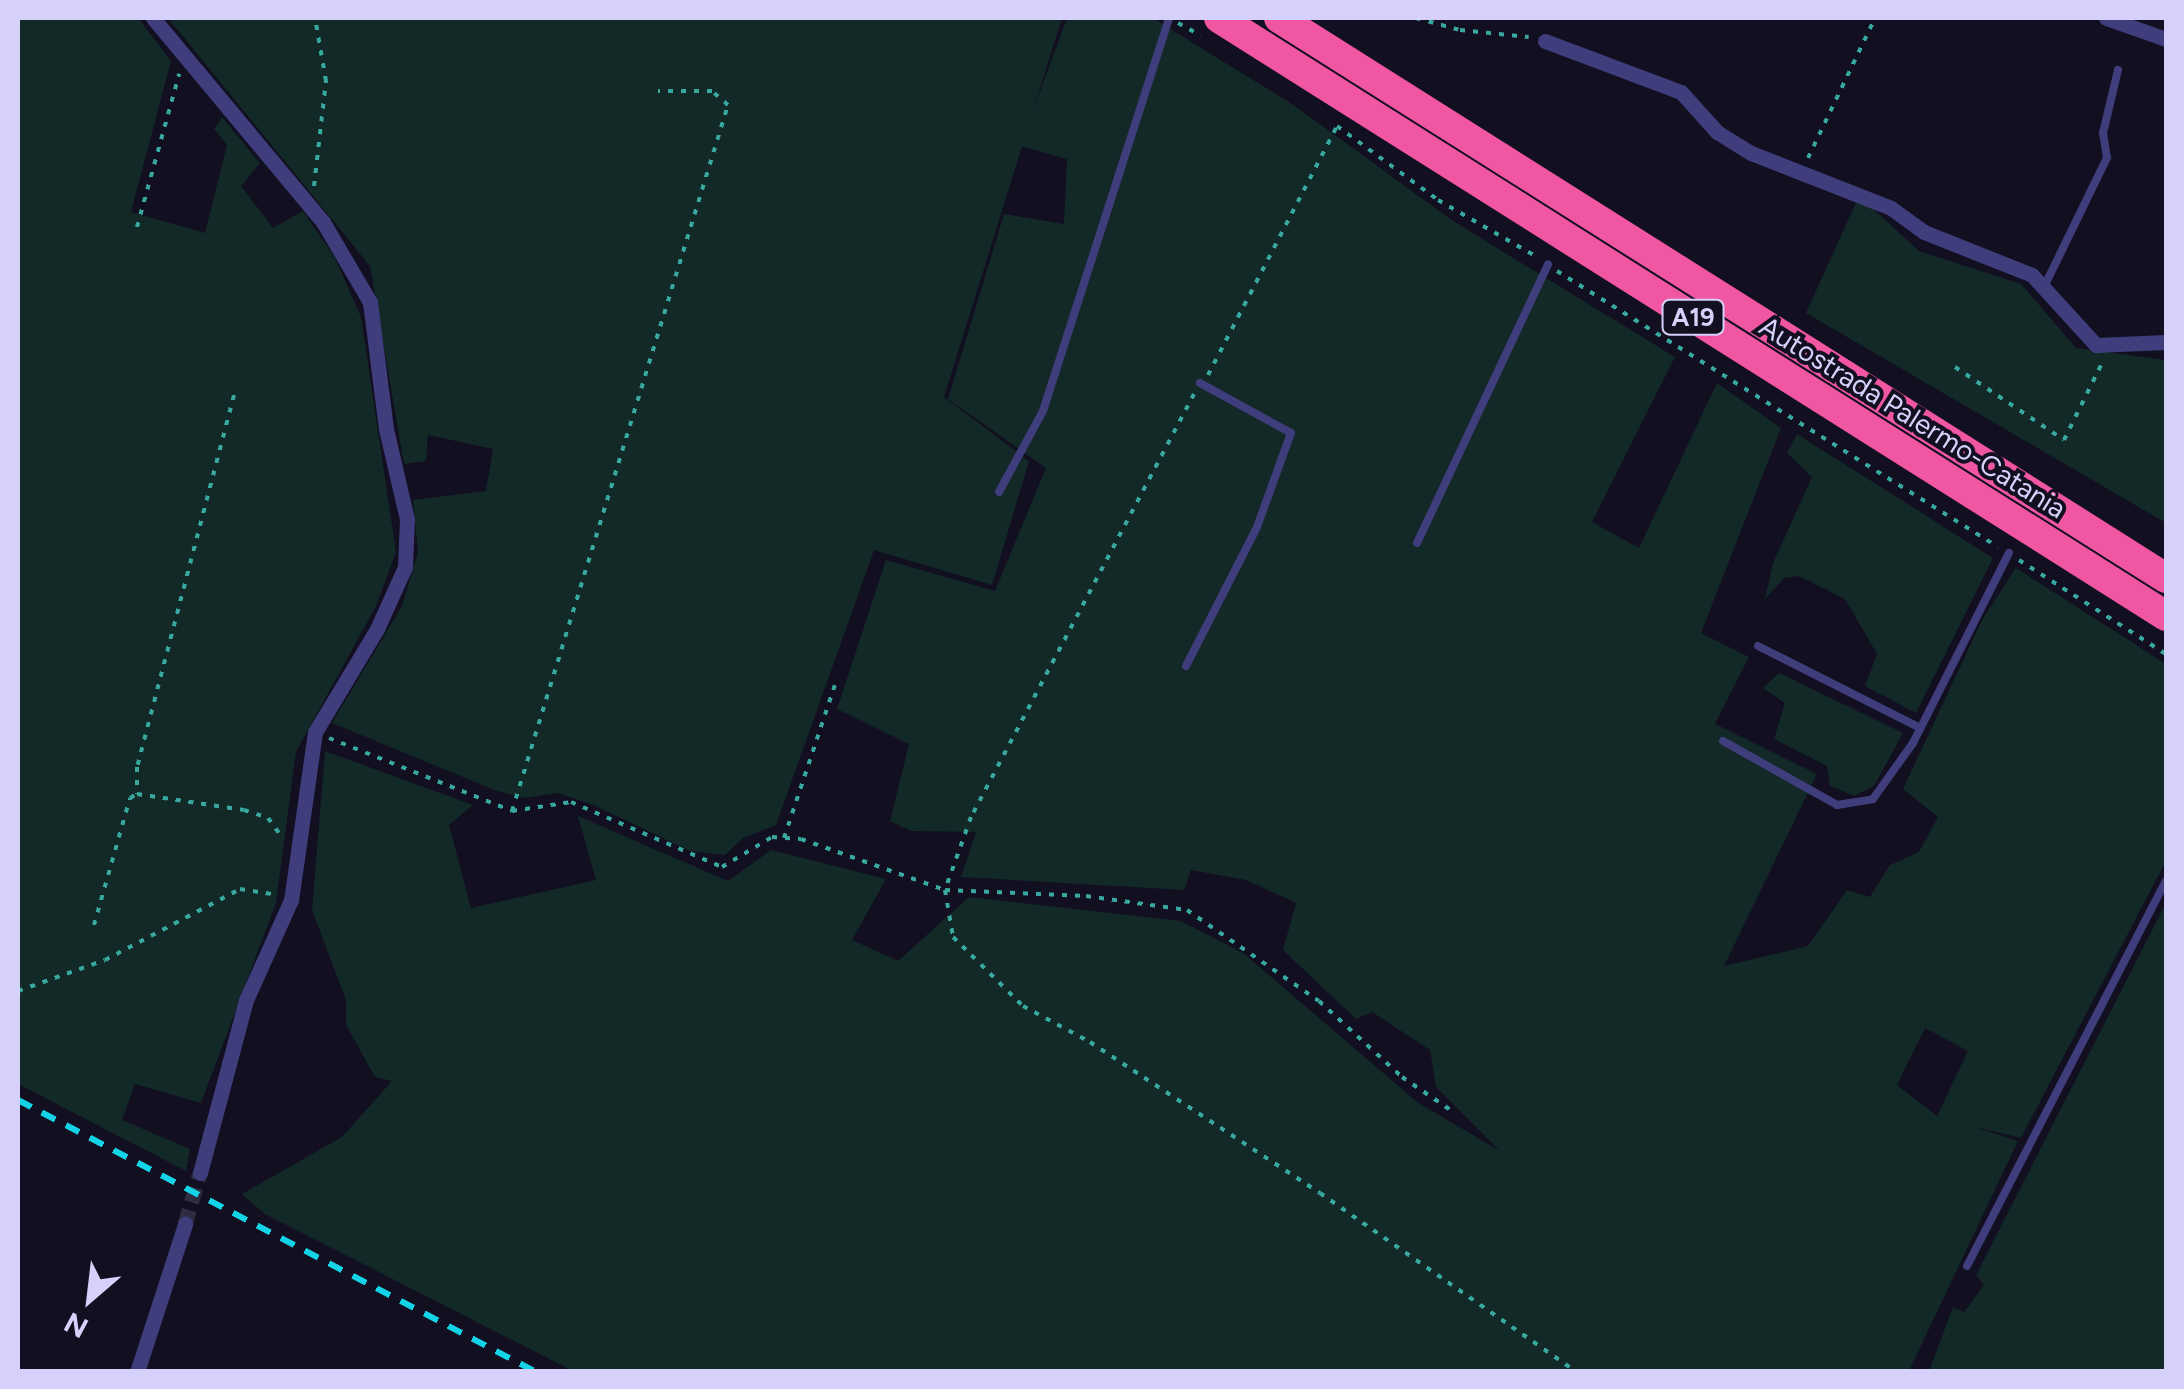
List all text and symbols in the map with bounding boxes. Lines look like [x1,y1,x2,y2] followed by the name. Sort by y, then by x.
[1660,297,1726,337] road number: A19
[1754,309,2072,525] street label: Autostrada Palermo-Catania
[40,1249,140,1349] north arrow
[58,1305,93,1346] text: N

